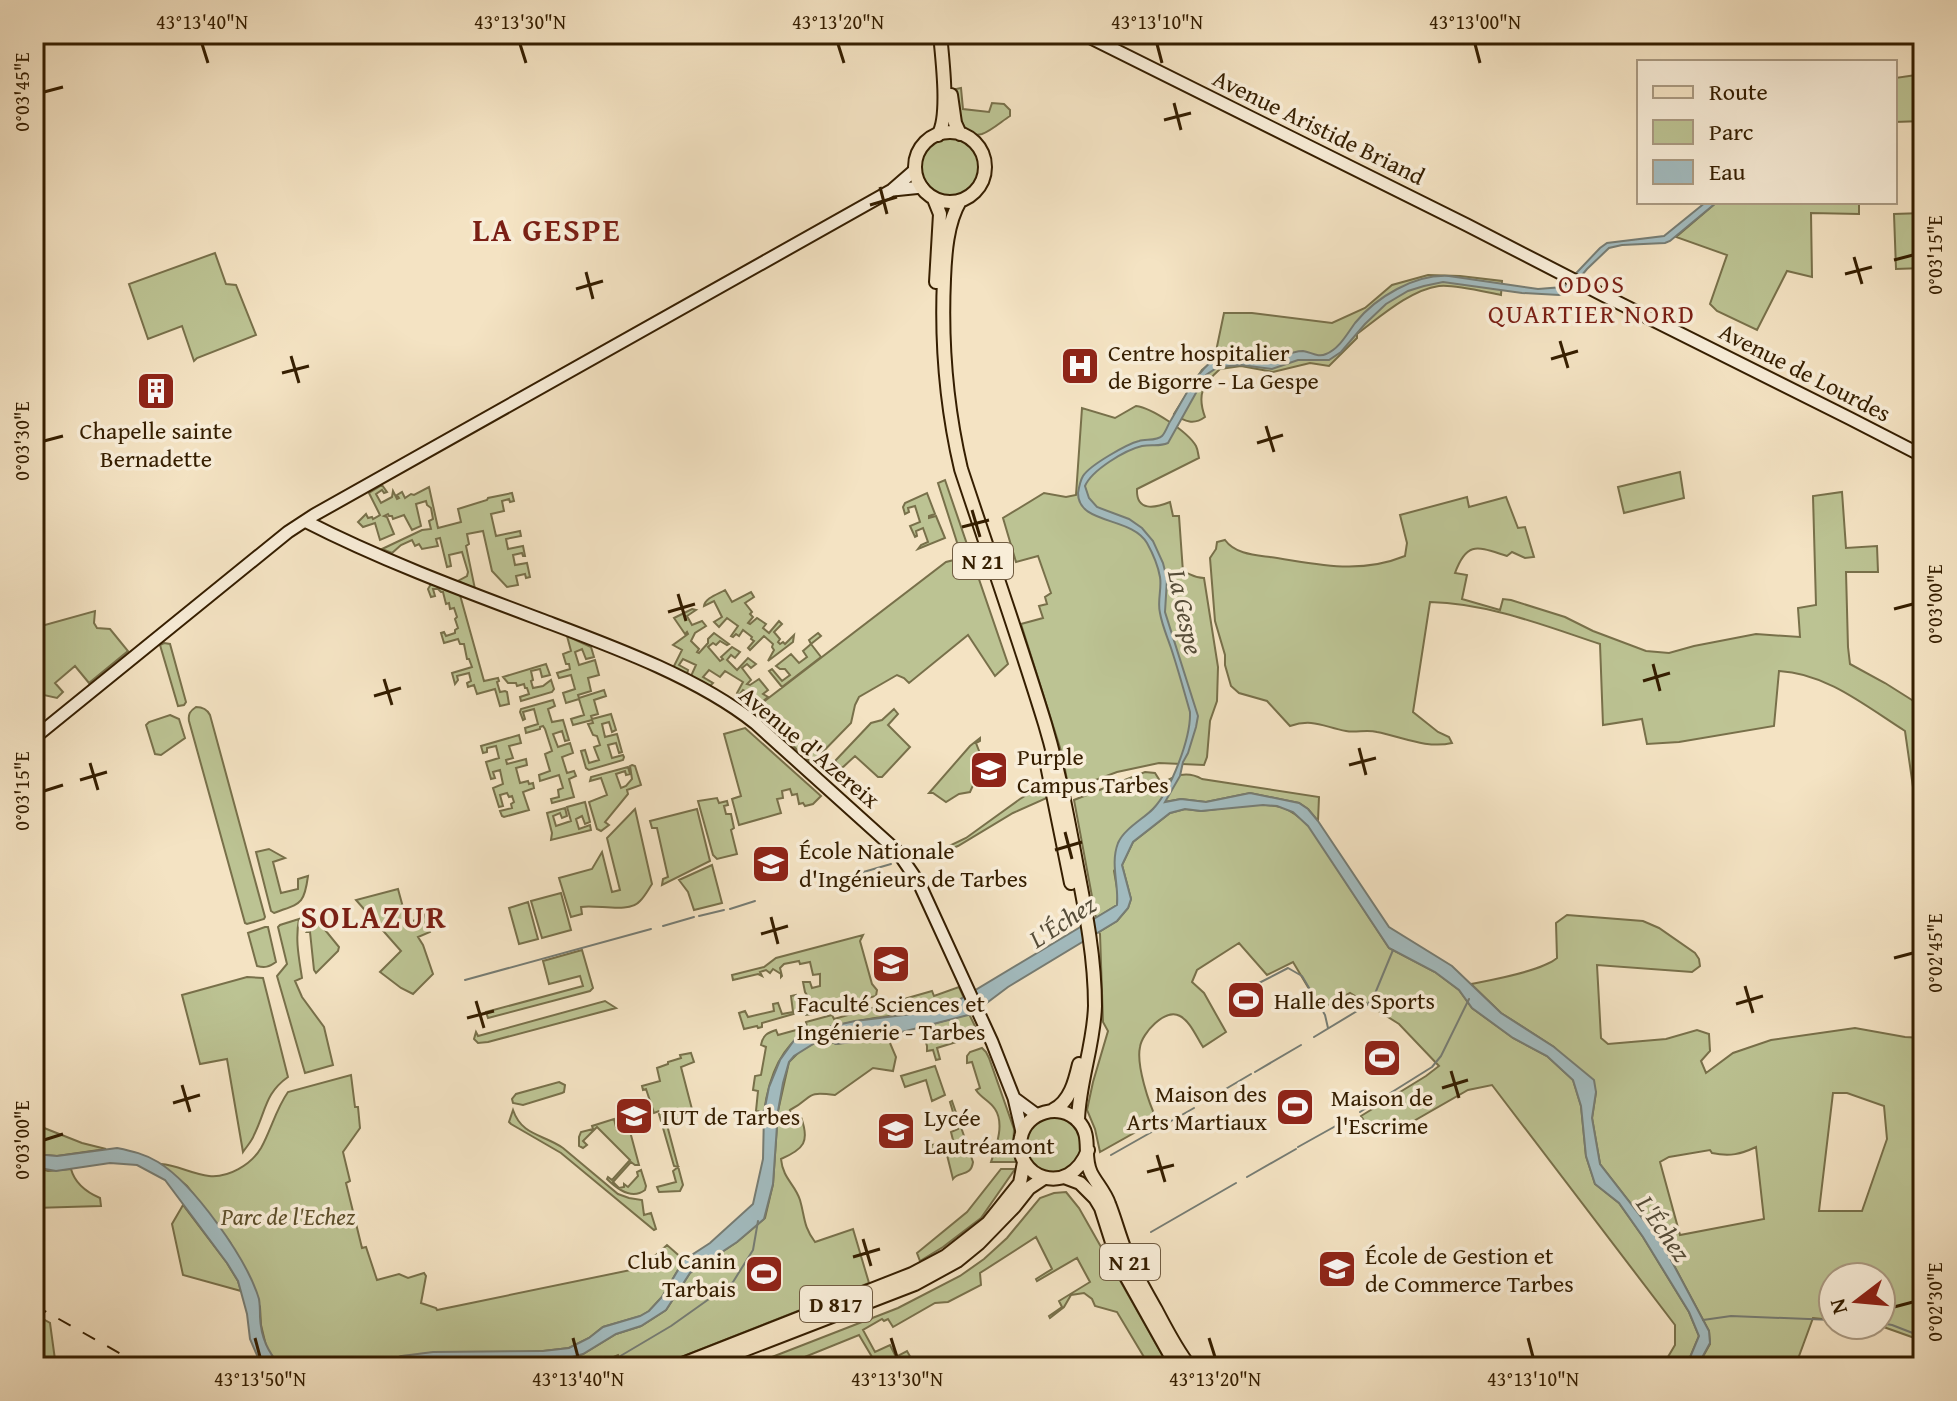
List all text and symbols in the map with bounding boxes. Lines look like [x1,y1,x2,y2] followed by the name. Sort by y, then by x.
[156,7,248,36] text: 43°13'40"N
[474,7,566,36] text: 43°13'30"N
[792,7,884,36] text: 43°13'20"N
[1111,7,1203,36] text: 43°13'10"N
[1429,7,1521,36] text: 43°13'00"N
[7,52,36,132] text: 0°03'45"E
[1207,60,1431,194] street label: Avenue Aristide Briand
[1637,60,1897,204] legend
[1709,74,1768,109] text: Route
[1709,114,1754,149] text: Parc
[1709,154,1745,189] text: Eau
[472,206,622,253] district label: LA GESPE
[1920,215,1949,295] text: 0°03'15"E
[1488,264,1696,333] district label: ODOS QUARTIER NORD
[1713,314,1897,430] street label: Avenue de Lourdes
[1108,335,1319,398] place label: Centre hospitalier de Bigorre - La Gespe
[1059,345,1101,387] hospital icon: Centre hospitalier de Bigorre - La Gespe
[135,370,177,412] building icon: Chapelle sainte Bernadette
[7,401,36,481] text: 0°03'30"E
[80,413,232,476] place label: Chapelle sainte Bernadette
[953,543,1013,579] road number: N 21
[1920,564,1949,644] text: 0°03'00"E
[1158,565,1214,658] water label: La Gespe
[732,678,889,817] street label: Avenue d'Azereix
[1017,739,1169,802] place label: Purple Campus Tarbes
[968,749,1010,791] school or university icon: Purple Campus Tarbes
[7,751,36,831] text: 0°03'15"E
[799,833,1028,896] place label: École Nationale d'Ingénieurs de Tarbes
[750,843,792,885] school or university icon: École Nationale d'Ingénieurs de Tarbes
[1020,885,1103,958] water label: L'Échez
[300,893,448,940] district label: SOLAZUR
[1920,913,1949,993] text: 0°02'45"E
[870,943,912,985] school or university icon: Faculté Sciences et Ingénierie - Tarbes
[1225,979,1267,1021] sports icon: Halle des Sports
[1274,983,1435,1018] place label: Halle des Sports
[796,986,986,1049] place label: Faculté Sciences et Ingénierie - Tarbes
[1361,1037,1403,1079] sports icon: Maison de l'Escrime
[1127,1076,1268,1139] place label: Maison des Arts Martiaux
[1331,1080,1433,1143] place label: Maison de l'Escrime
[1274,1086,1316,1128] sports icon: Maison des Arts Martiaux
[613,1095,655,1137] school or university icon: IUT de Tarbes
[662,1099,800,1134] place label: IUT de Tarbes
[7,1100,36,1180] text: 0°03'00"E
[924,1100,1055,1163] place label: Lycée Lautréamont
[875,1110,917,1152] school or university icon: Lycée Lautréamont
[1626,1186,1701,1269] water label: L'Échez
[220,1199,356,1234] park label: Parc de l'Echez
[1365,1238,1574,1301] place label: École de Gestion et de Commerce Tarbes
[627,1243,737,1306] place label: Club Canin Tarbais
[1100,1244,1160,1280] road number: N 21
[1316,1248,1358,1290] school or university icon: École de Gestion et de Commerce Tarbes
[743,1253,785,1295] sports icon: Club Canin Tarbais
[1817,1261,1897,1341] north arrow
[1920,1262,1949,1342] text: 0°02'30"E
[800,1286,872,1322] road number: D 817
[1820,1295,1855,1318] text: N
[214,1364,306,1393] text: 43°13'50"N
[532,1364,624,1393] text: 43°13'40"N
[851,1364,943,1393] text: 43°13'30"N
[1169,1364,1261,1393] text: 43°13'20"N
[1487,1364,1579,1393] text: 43°13'10"N

